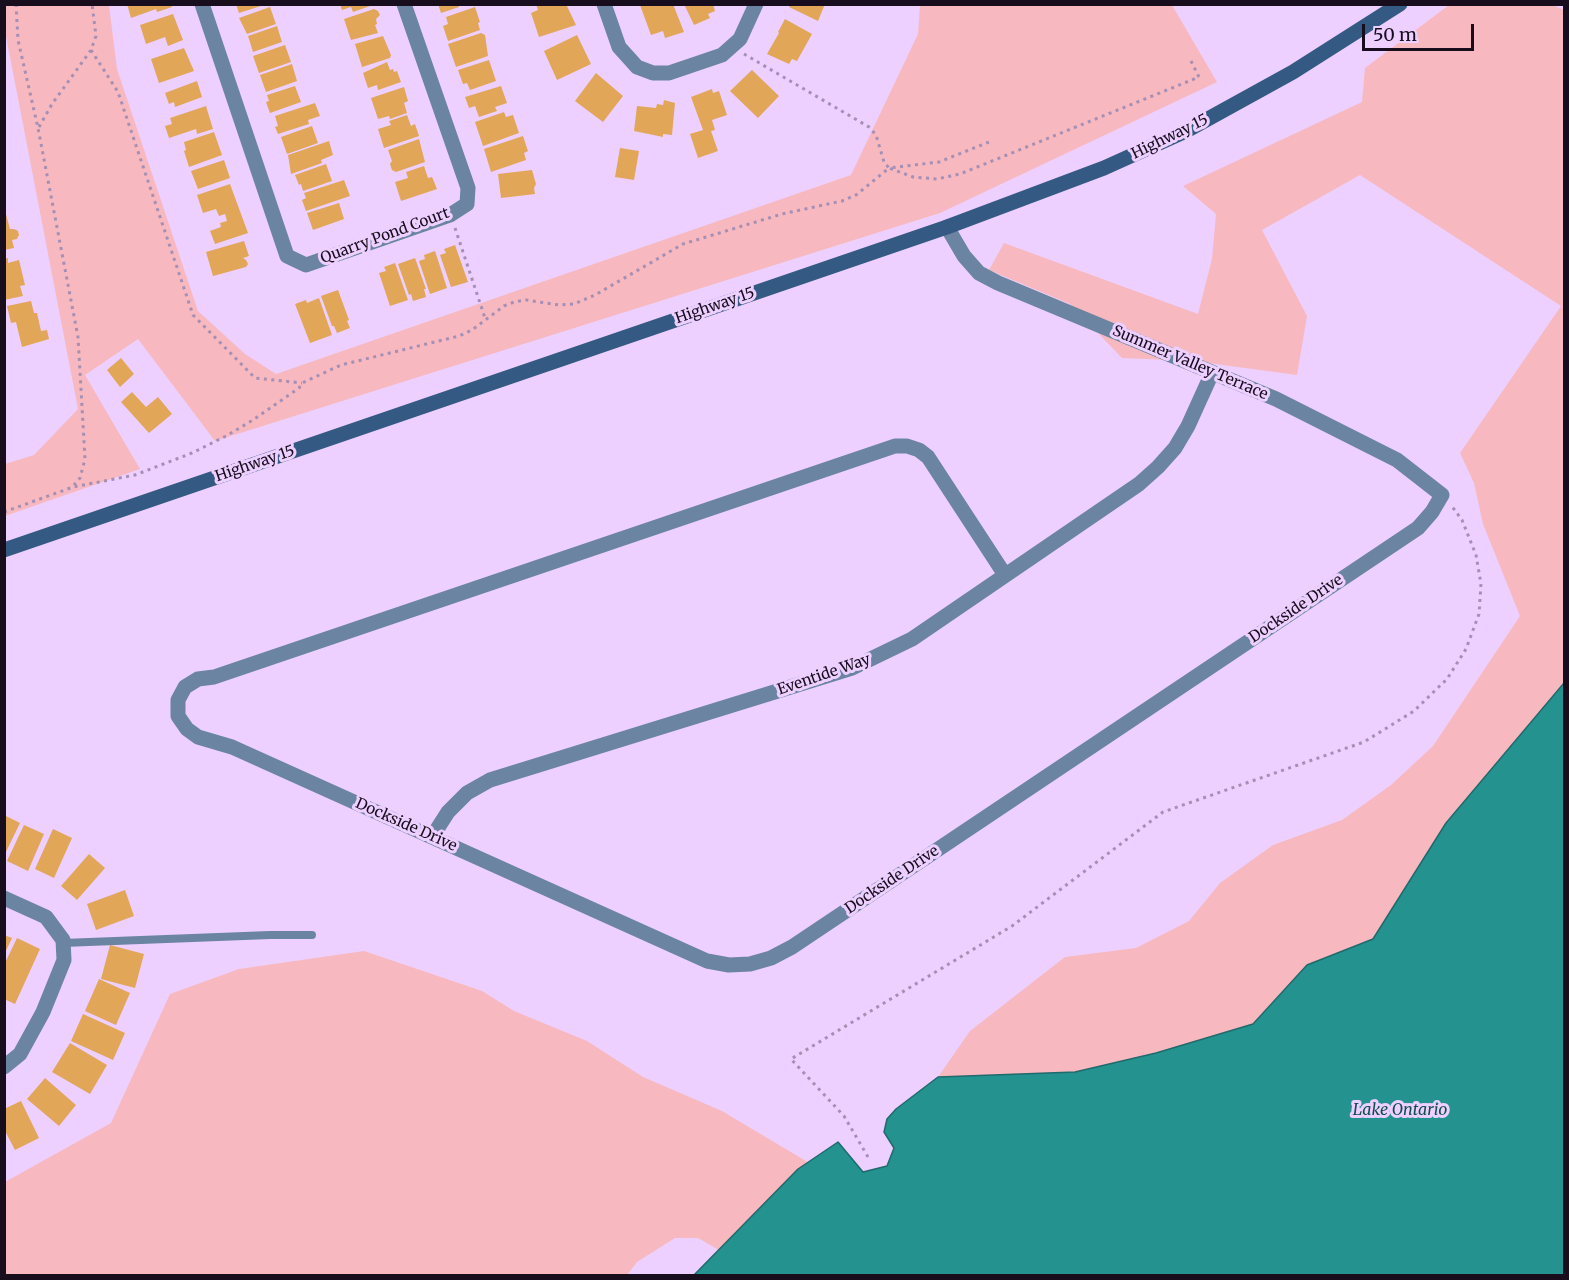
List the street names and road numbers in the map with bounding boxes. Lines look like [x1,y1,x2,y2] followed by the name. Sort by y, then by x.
[1129,111,1211,163] street label: Highway 15
[318,204,452,268] street label: Quarry Pond Court
[673,284,757,328] street label: Highway 15
[1110,322,1270,404] street label: Summer Valley Terrace
[213,442,297,486] street label: Highway 15
[1246,571,1346,647] street label: Dockside Drive
[775,651,873,699] street label: Eventide Way
[352,795,460,855] street label: Dockside Drive
[842,842,942,918] street label: Dockside Drive

